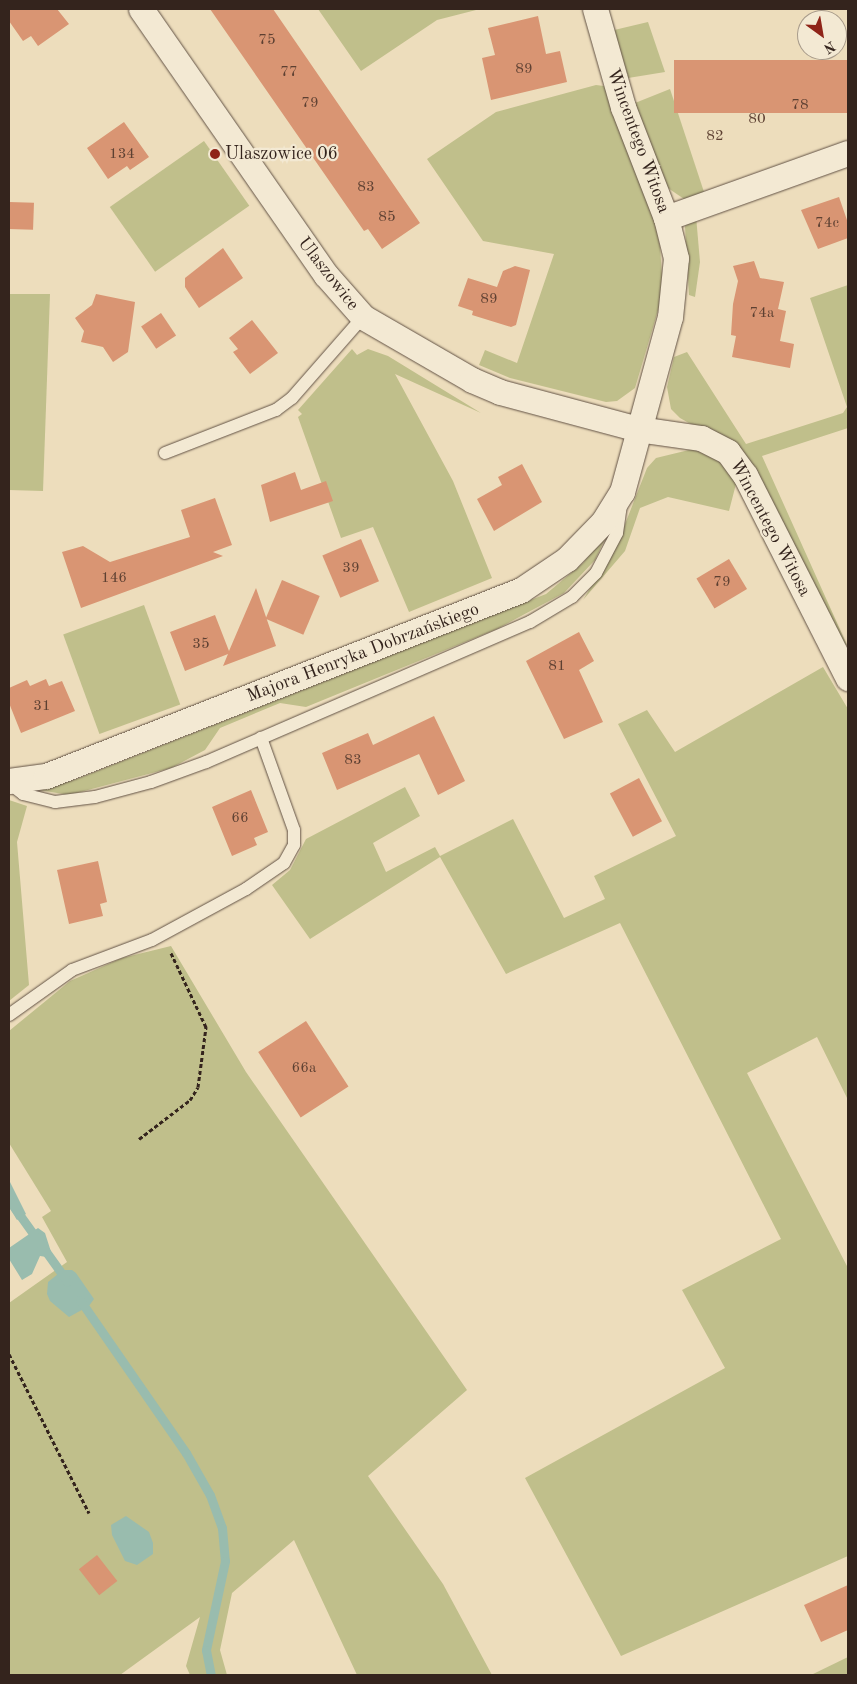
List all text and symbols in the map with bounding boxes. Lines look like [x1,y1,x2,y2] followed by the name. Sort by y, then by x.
[797,10,847,60] north arrow
[258,32,276,50] house number: 75
[821,38,838,56] text: N
[515,61,533,79] house number: 89
[280,64,298,82] house number: 77
[602,66,674,216] street label: Wincentego Witosa
[301,95,319,113] house number: 79
[791,97,809,115] house number: 78
[748,111,766,129] house number: 80
[706,128,724,146] house number: 82
[225,143,338,165] place label: Ulaszowice 06
[109,146,135,164] house number: 134
[209,148,221,160] marker: Ulaszowice 06
[357,179,375,197] house number: 83
[378,209,396,227] house number: 85
[815,215,839,233] house number: 74c
[293,233,363,315] street label: Ulaszowice
[480,291,498,309] house number: 89
[750,305,774,323] house number: 74a
[725,456,815,600] street label: Wincentego Witosa
[342,560,360,578] house number: 39
[101,570,127,588] house number: 146
[713,574,731,592] house number: 79
[244,599,482,707] street label: Majora Henryka Dobrzańskiego
[192,636,210,654] house number: 35
[548,658,566,676] house number: 81
[33,698,51,716] house number: 31
[344,752,362,770] house number: 83
[231,810,249,828] house number: 66
[292,1060,316,1078] house number: 66a

